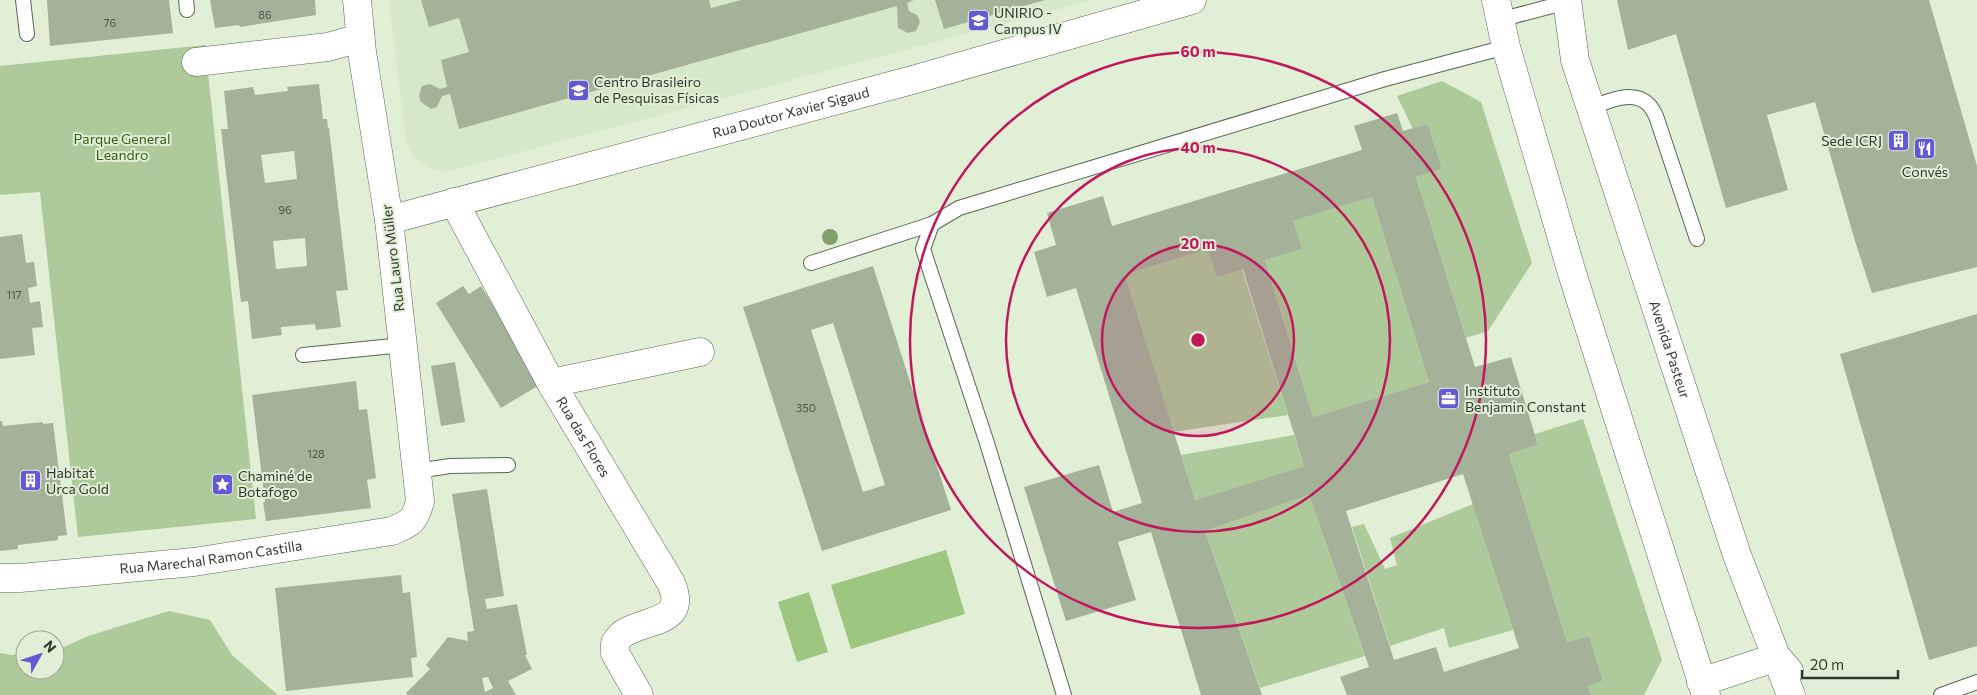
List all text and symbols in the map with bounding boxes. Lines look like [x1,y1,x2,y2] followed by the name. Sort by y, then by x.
[994,4,1062,37] place label: UNIRIO - Campus IV
[258,8,272,21] house number: 86
[966,9,990,33] school or university icon: UNIRIO - Campus IV
[104,16,117,29] house number: 76
[1180,42,1216,60] text: 60 m
[594,73,719,106] place label: Centro Brasileiro de Pesquisas Físicas
[566,78,590,102] school or university icon: Centro Brasileiro de Pesquisas Físicas
[710,83,871,141] street label: Rua Doutor Xavier Sigaud
[1886,129,1910,153] building icon: Sede ICRJ
[74,130,170,163] park label: Parque General Leandro
[1821,132,1882,149] place label: Sede ICRJ
[1913,137,1937,161] restaurant icon: Convés
[1180,138,1216,156] text: 40 m
[1902,163,1948,180] place label: Convés
[278,203,292,216] house number: 96
[377,203,408,313] street label: Rua Lauro Müller
[1181,234,1215,252] text: 20 m
[6,288,22,301] house number: 117
[1646,298,1694,401] street label: Avenida Pasteur
[1189,331,1207,349] centre of rings
[1465,382,1586,415] place label: Instituto Benjamin Constant
[1437,387,1461,411] office icon: Instituto Benjamin Constant
[553,393,614,480] street label: Rua das Flores
[796,401,816,414] house number: 350
[307,447,325,460] house number: 128
[46,464,109,497] place label: Habitat Urca Gold
[238,467,312,500] place label: Chaminé de Botafogo
[18,469,42,493] building icon: Habitat Urca Gold
[210,472,234,496] place icon: Chaminé de Botafogo
[119,536,303,577] street label: Rua Marechal Ramon Castilla
[15,630,65,680] north arrow
[40,637,60,656] text: N
[1802,648,1898,680] scale bar
[1810,655,1844,673] text: 20 m

